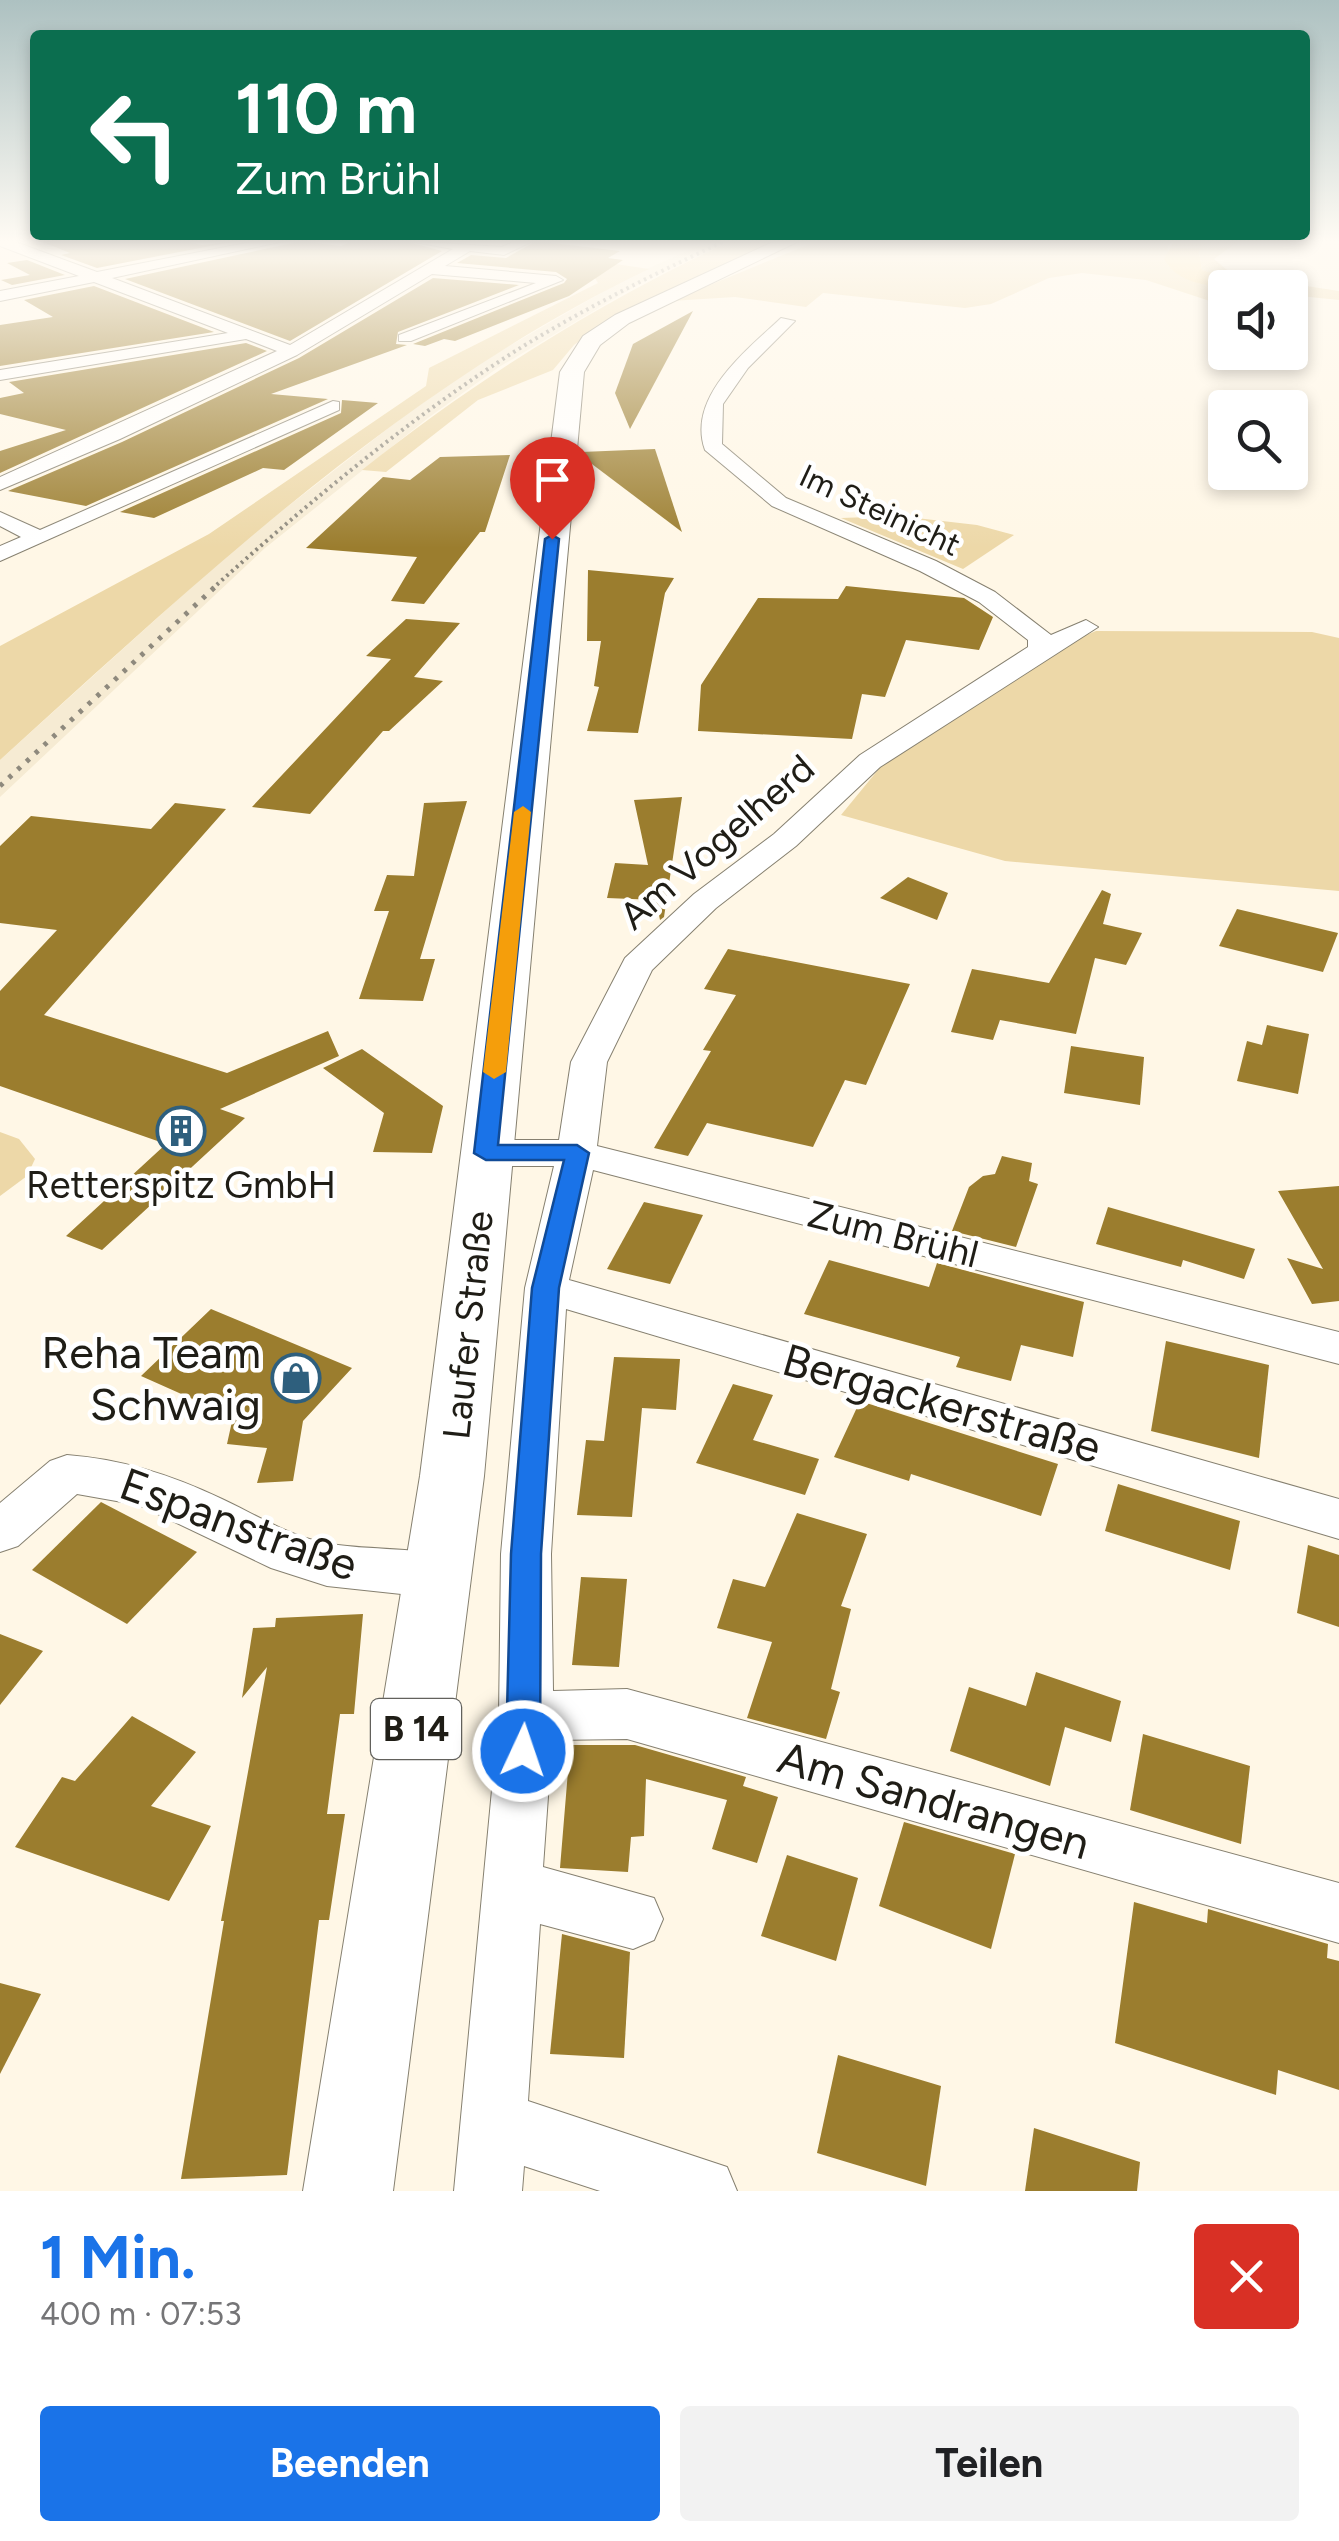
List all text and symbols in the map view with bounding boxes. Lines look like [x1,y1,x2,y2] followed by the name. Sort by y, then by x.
[235,66,417,151] text: 110 m
[70,70,200,200] icon: left
[235,151,441,205] text: Zum Brühl
[1208,270,1308,490] map controls
[1208,270,1308,370] button: sound
[1208,390,1308,490] button: search
[510,437,595,540] pin
[525,452,580,507] icon: arrive
[794,456,966,564] street label: Im Steinicht
[610,745,824,939] street label: Am Vogelherd
[155,1105,207,1157] building icon: Retterspitz GmbH
[26,1162,336,1208] place label: Retterspitz GmbH
[803,1191,983,1277] street label: Zum Brühl
[433,1209,503,1441] street label: Laufer Straße
[41,1325,261,1431] place label: Reha Team Schwaig
[777,1332,1107,1474] street label: Bergackerstraße
[270,1352,322,1404] shop icon: Reha Team Schwaig
[113,1456,365,1592] street label: Espanstraße
[371,1699,461,1759] road number: B 14
[471,1699,575,1803] position arrow
[772,1730,1096,1870] street label: Am Sandrangen
[40,2221,196,2293] text: 1 Min.
[1194,2224,1299,2329] button: close
[40,2295,242,2333] text: 400 m · 07:53
[40,2406,660,2521] button: Beenden
[680,2406,1299,2521] button: Teilen

